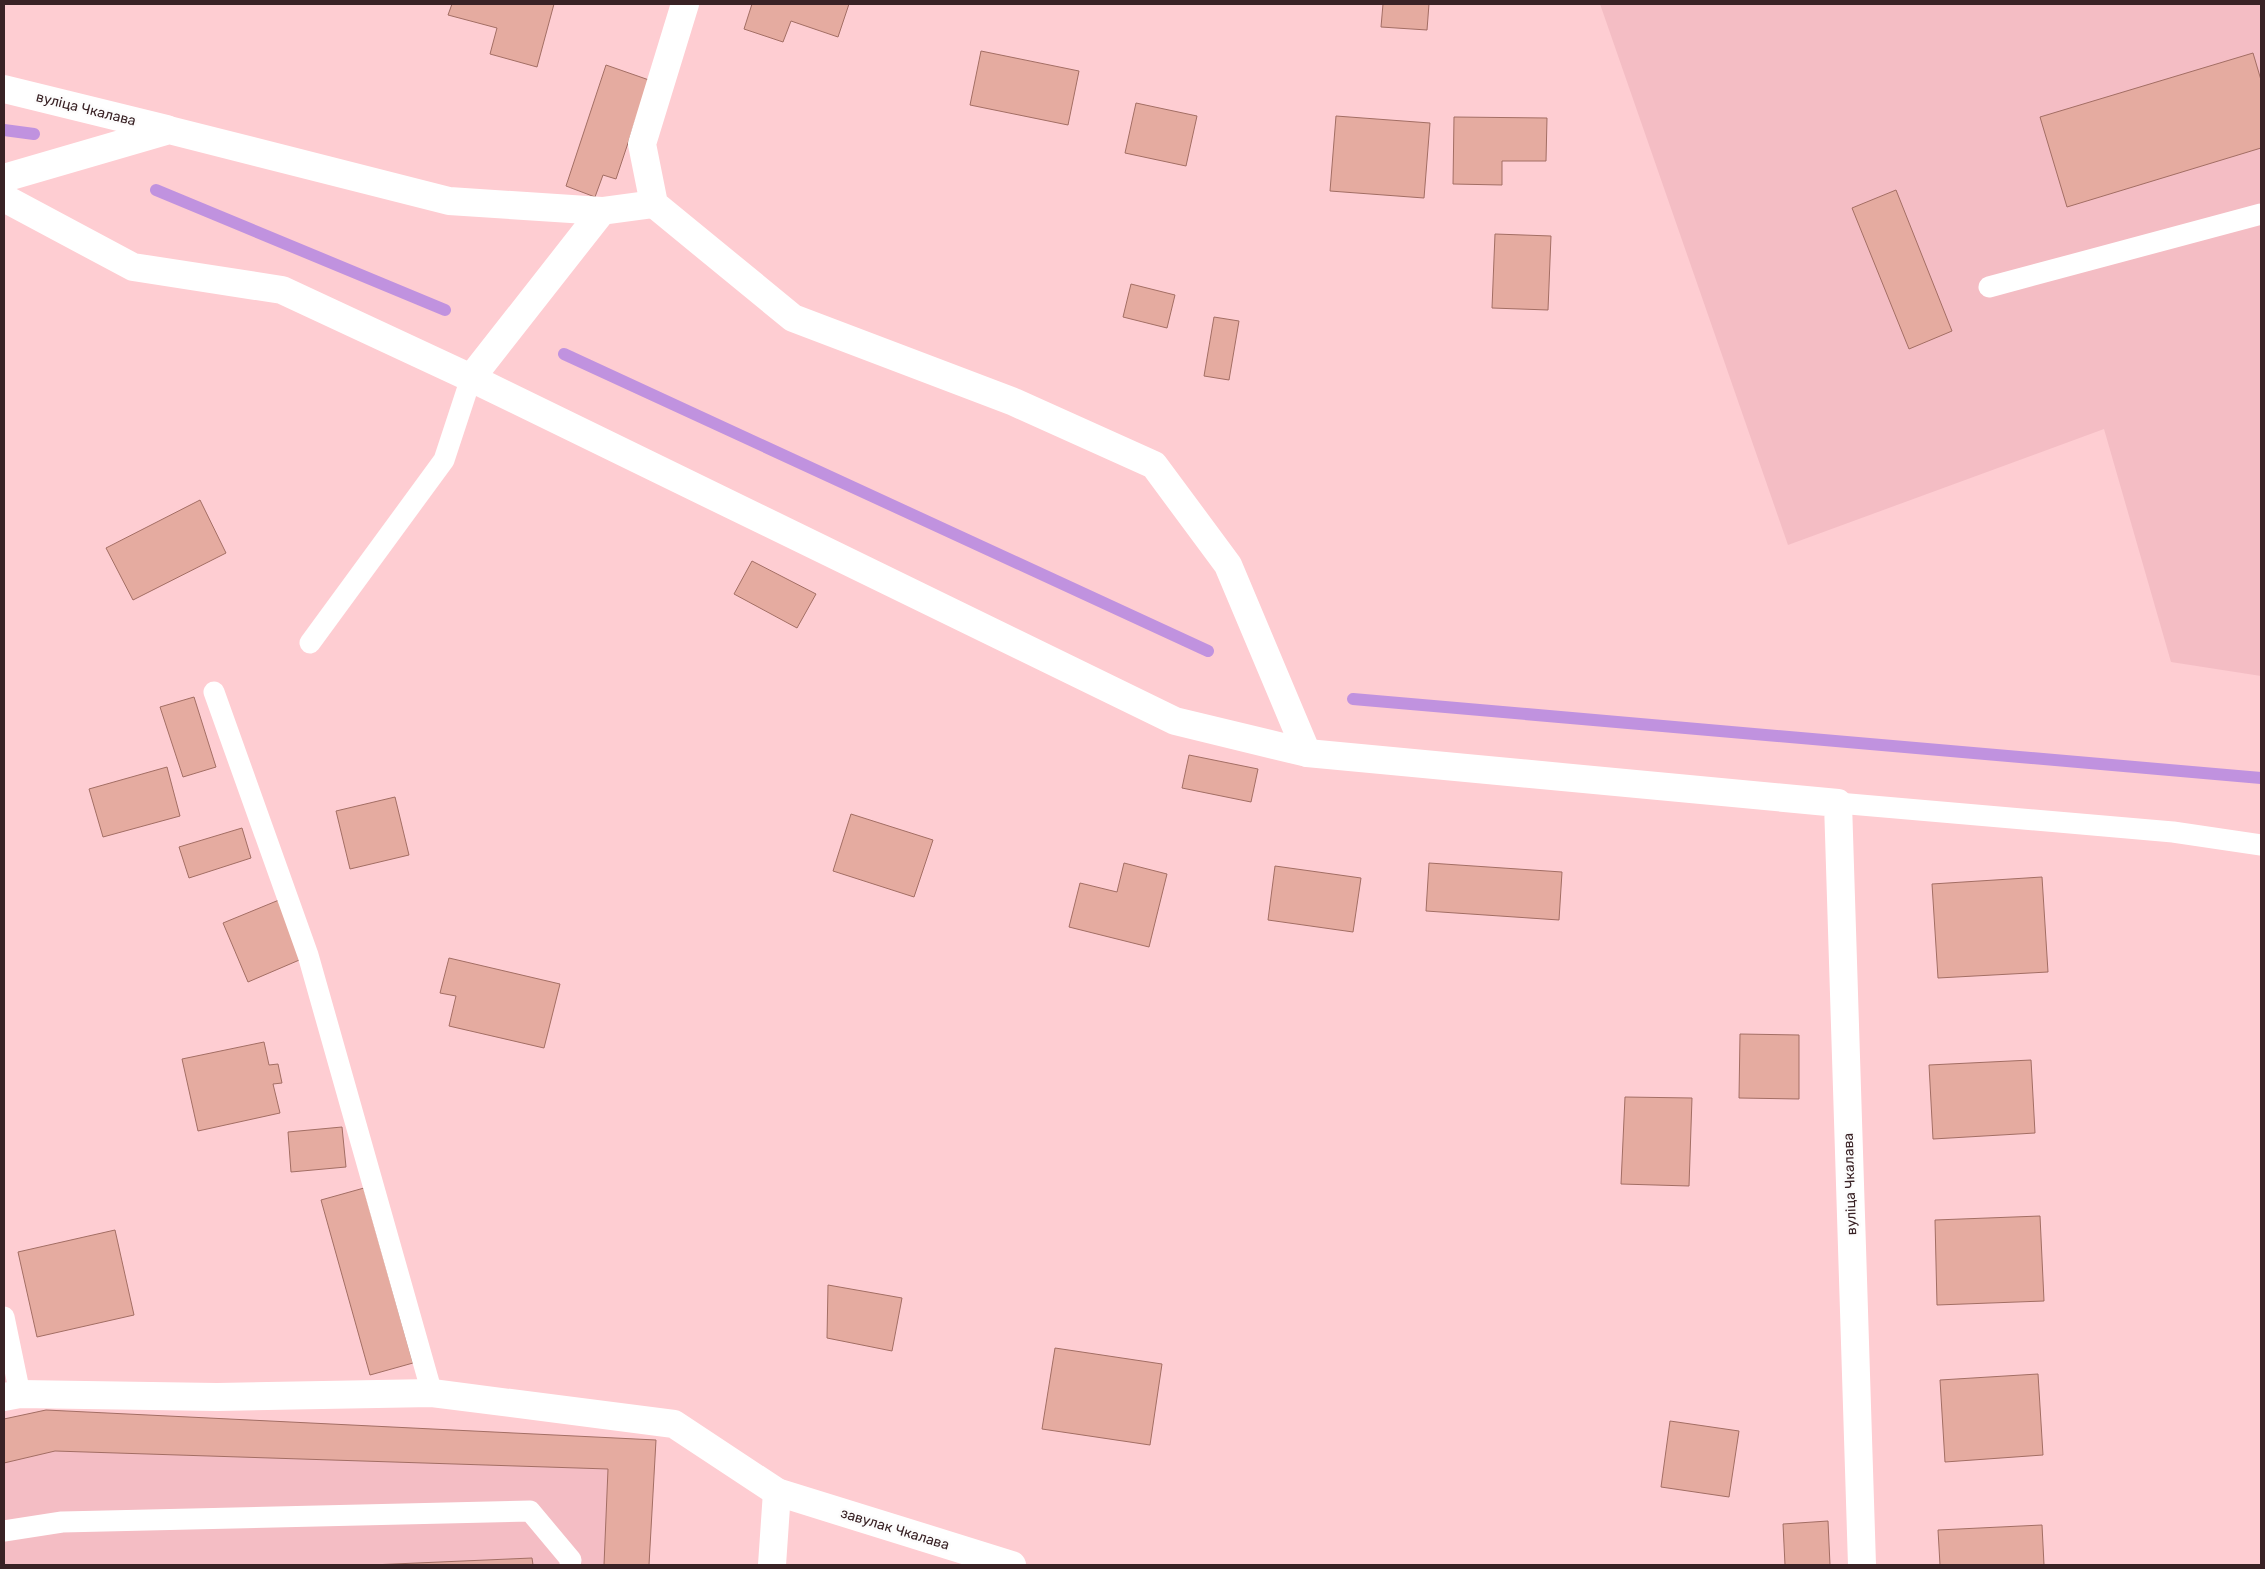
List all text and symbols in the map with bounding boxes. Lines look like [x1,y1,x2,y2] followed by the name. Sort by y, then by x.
[34,88,138,130] street label: вуліца Чкалава
[1840,1133,1860,1235] street label: вуліца Чкалава
[839,1504,951,1554] street label: завулак Чкалава

